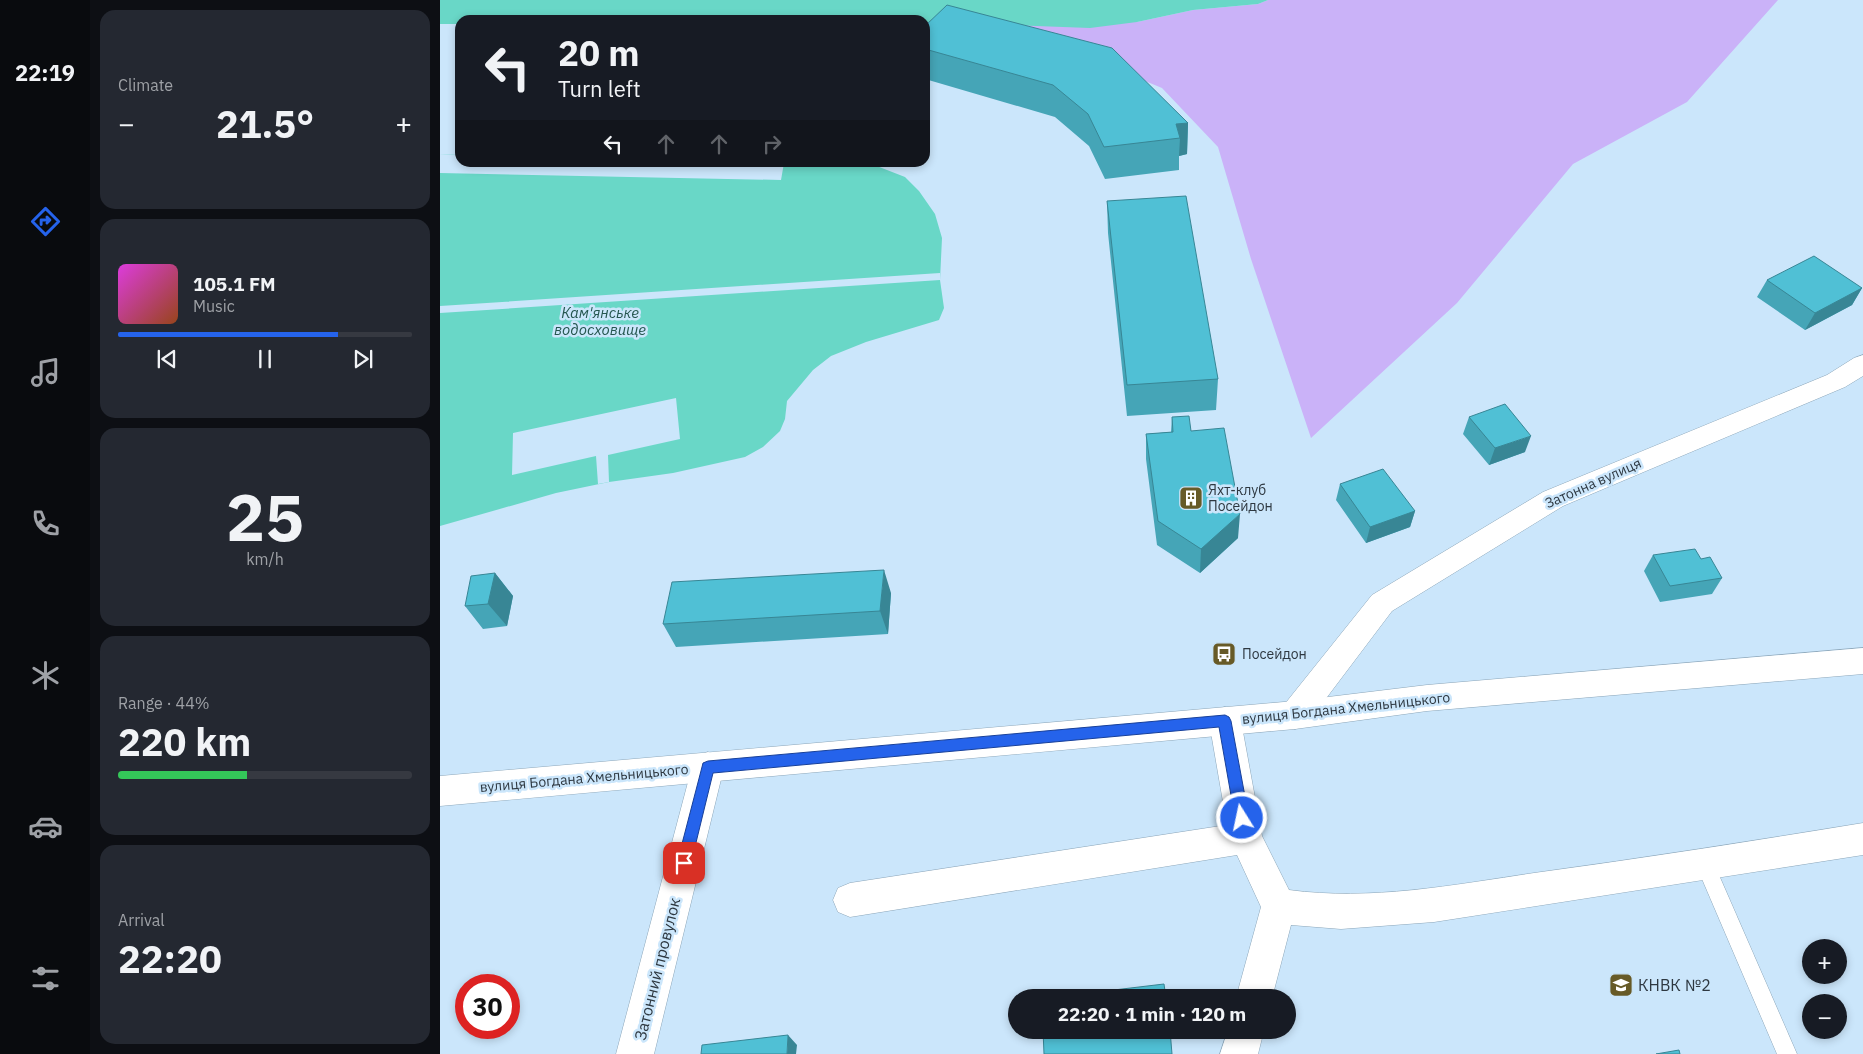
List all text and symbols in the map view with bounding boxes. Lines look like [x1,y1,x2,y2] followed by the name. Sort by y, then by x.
[558,30,640,76] text: 20 m
[475,35,540,100] icon: left
[15,58,75,87] text: 22:19
[558,74,641,103] text: Turn left
[118,75,173,95] text: Climate
[216,99,314,148] text: 21.5°
[118,105,135,142] text: −
[395,105,412,142] text: +
[599,130,627,158] icon: left
[652,130,680,158] icon: ahead
[705,130,733,158] icon: ahead
[758,130,786,158] icon: right
[28,204,63,239] icon: directions
[193,272,276,296] text: 105.1 FM
[193,296,235,316] text: Music
[554,303,646,339] water label: Кам'янське водосховище
[153,345,181,373] icon: previous
[251,345,279,373] icon: pause
[349,345,377,373] icon: next
[28,355,63,390] icon: music
[1542,454,1644,512] street label: Затонна вулиця
[226,474,304,559] text: 25
[1208,481,1273,515] place label: Яхт-клуб Посейдон
[1178,485,1204,511] building icon: Яхт-клуб Посейдон
[28,506,63,541] icon: phone
[246,549,284,569] text: km/h
[1211,641,1237,667] bus stop icon: Посейдон
[1242,645,1307,663] place label: Посейдон
[28,658,63,693] icon: climate
[1241,688,1451,728] street label: вулиця Богдана Хмельницького
[118,693,210,713] text: Range · 44%
[118,717,251,766] text: 220 km
[479,760,689,796] street label: вулиця Богдана Хмельницького
[1215,791,1267,843] position arrow
[28,809,63,844] icon: car
[663,842,705,884] pin
[670,849,698,877] icon: arrive
[630,895,684,1042] street label: Затонний провулок
[118,910,165,930] text: Arrival
[118,934,222,983] text: 22:20
[1802,939,1847,1039] map controls
[1802,939,1847,984] button: +
[28,961,63,996] icon: filters
[1608,972,1634,998] school or university icon: КНВК №2
[455,974,520,1039] speed limit sign: 30
[1638,975,1711,995] place label: КНВК №2
[1802,994,1847,1039] button: −
[1058,1002,1246,1026] text: 22:20 · 1 min · 120 m

